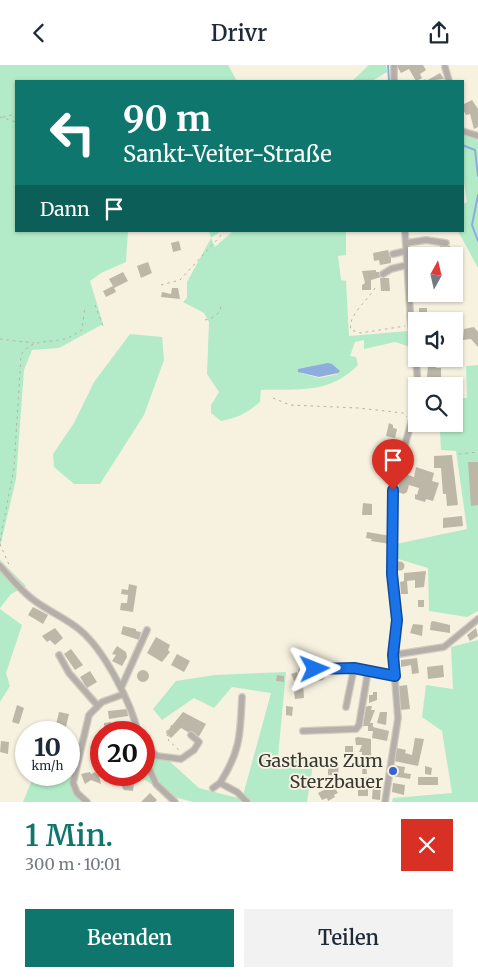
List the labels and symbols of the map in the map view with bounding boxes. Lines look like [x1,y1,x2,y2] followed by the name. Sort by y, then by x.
[408,247,462,303] north arrow
[372,439,414,490] pin
[288,642,340,694] position arrow
[90,721,155,786] speed limit sign: 20
[259,749,383,793] place label: Gasthaus Zum Sterzbauer
[387,765,399,777] marker: Gasthaus Zum Sterzbauer

